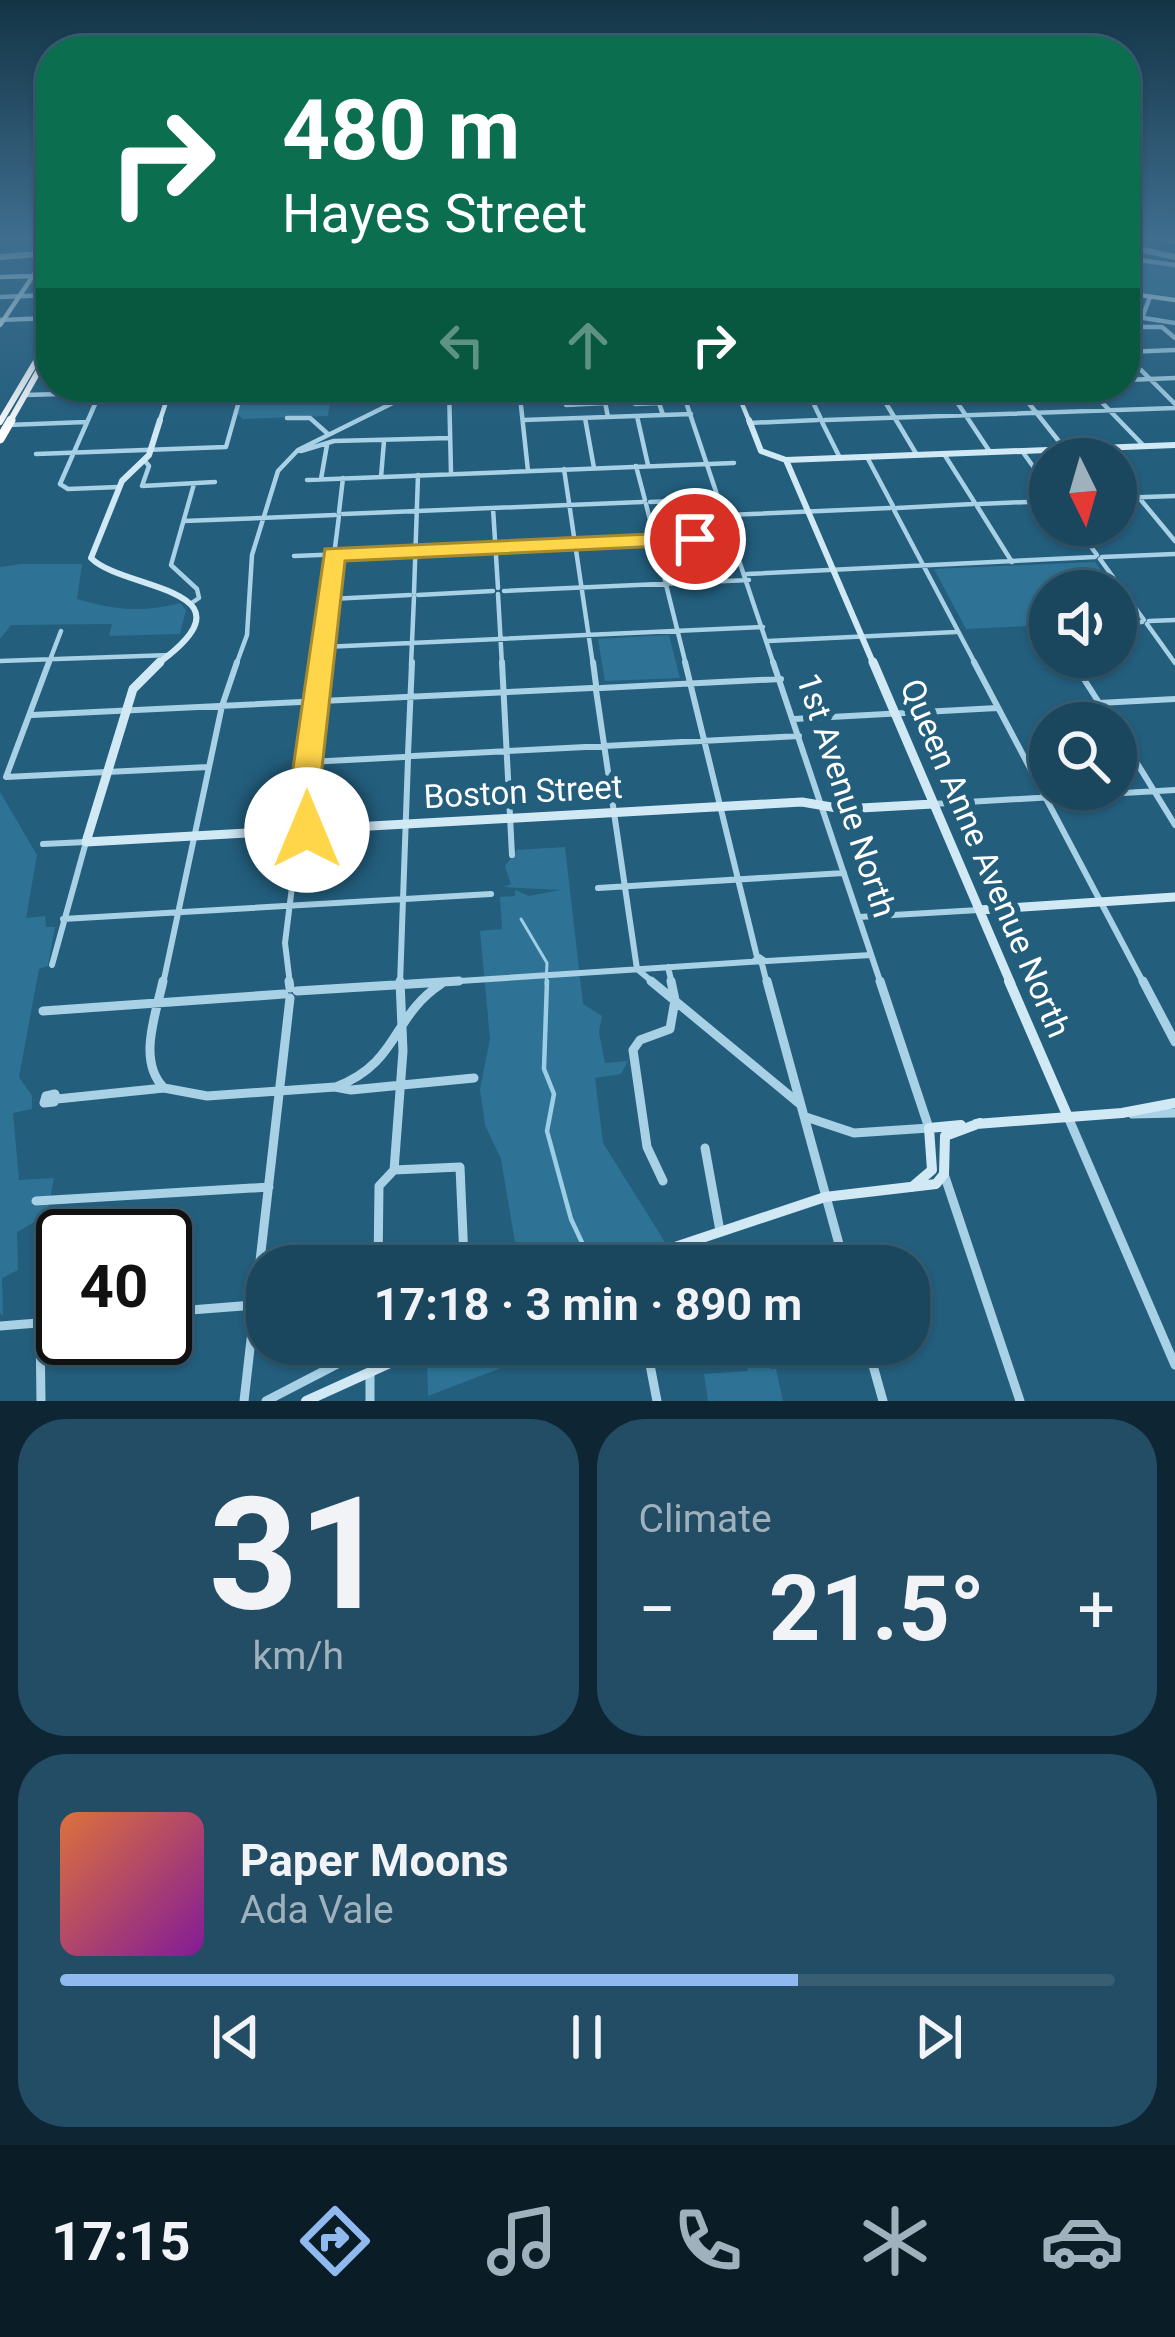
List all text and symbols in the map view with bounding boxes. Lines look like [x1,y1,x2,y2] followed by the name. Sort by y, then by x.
[282,81,520,180] text: 480 m
[84,84,240,240] icon: right
[282,182,587,245] text: Hayes Street
[429,312,495,378] icon: left
[555,312,621,378] icon: ahead
[681,312,747,378] icon: right
[1029,438,1137,546] north arrow
[1029,438,1137,810] map controls
[644,488,746,590] pin
[662,506,728,572] icon: arrive
[1029,570,1137,678] button: sound
[789,668,904,922] street label: 1st Avenue North
[892,673,1079,1043] street label: Queen Anne Avenue North
[1029,702,1137,810] button: search
[244,767,370,893] position arrow
[423,767,624,816] street label: Boston Street
[36,1209,192,1365] speed limit sign: 40
[374,1278,802,1331] text: 17:18 · 3 min · 890 m
[209,1463,388,1646] text: 31
[639,1496,772,1542] text: Climate
[769,1557,985,1662] text: 21.5°
[639,1571,676,1648] text: −
[1078,1571,1115,1648] text: +
[252,1633,344,1679] text: km/h
[240,1834,509,1887] text: Paper Moons
[240,1887,394,1933] text: Ada Vale
[203,2004,269,2070] icon: previous
[554,2004,620,2070] icon: pause
[906,2004,972,2070] icon: next
[293,2199,377,2283] icon: directions
[480,2199,564,2283] icon: music
[666,2199,750,2283] icon: phone
[853,2199,937,2283] icon: climate
[1040,2199,1124,2283] icon: car
[51,2210,190,2273] text: 17:15

